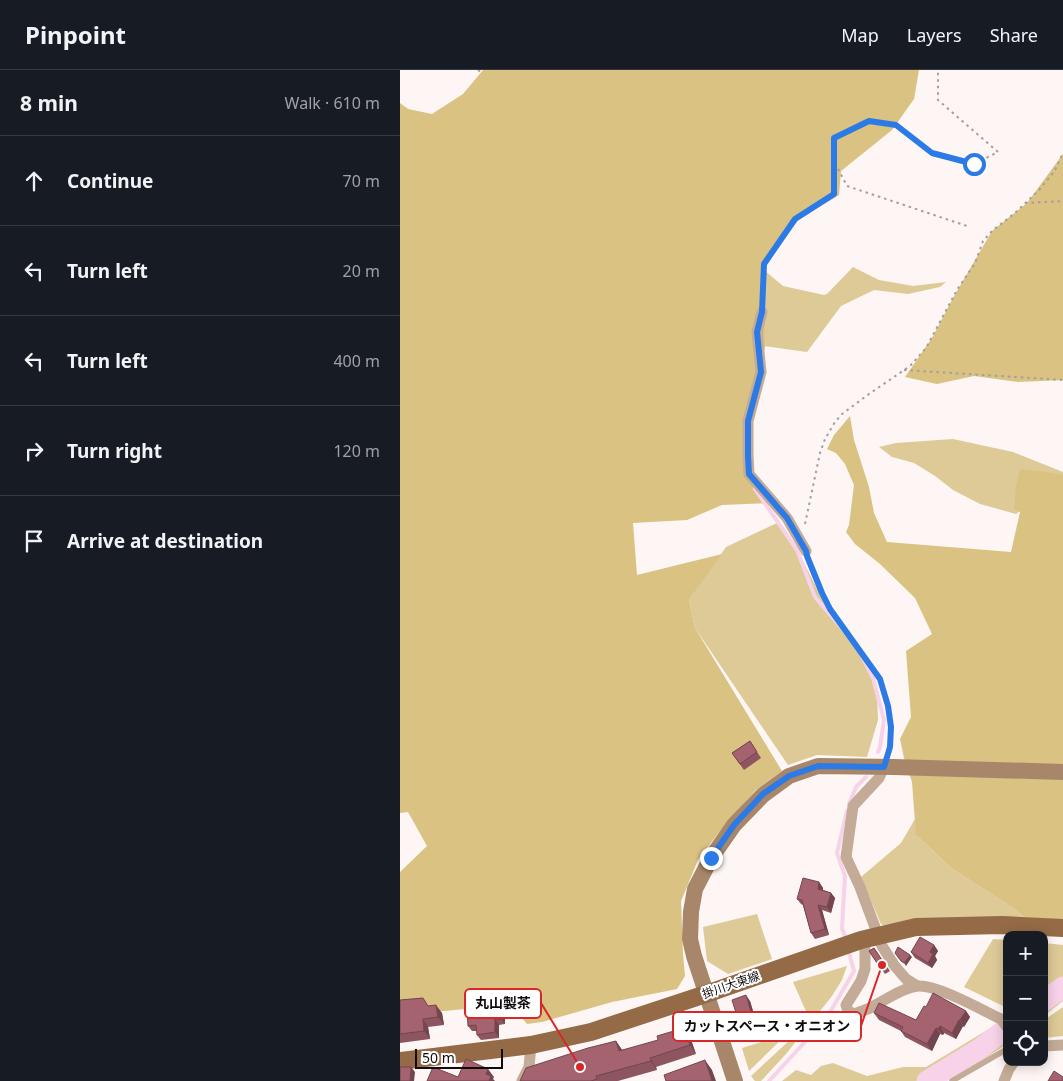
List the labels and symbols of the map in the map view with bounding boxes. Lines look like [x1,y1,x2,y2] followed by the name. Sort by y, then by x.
[963,153,986,176] route start
[700,847,723,870] route end
[700,967,762,1002] street label: 掛川大東線
[465,989,541,1018] callout: 丸山製茶
[475,993,531,1012] text: 丸山製茶
[673,1012,861,1041] callout: カットスペース・オニオン
[684,1016,850,1035] text: カットスペース・オニオン
[415,1046,502,1069] scale bar

